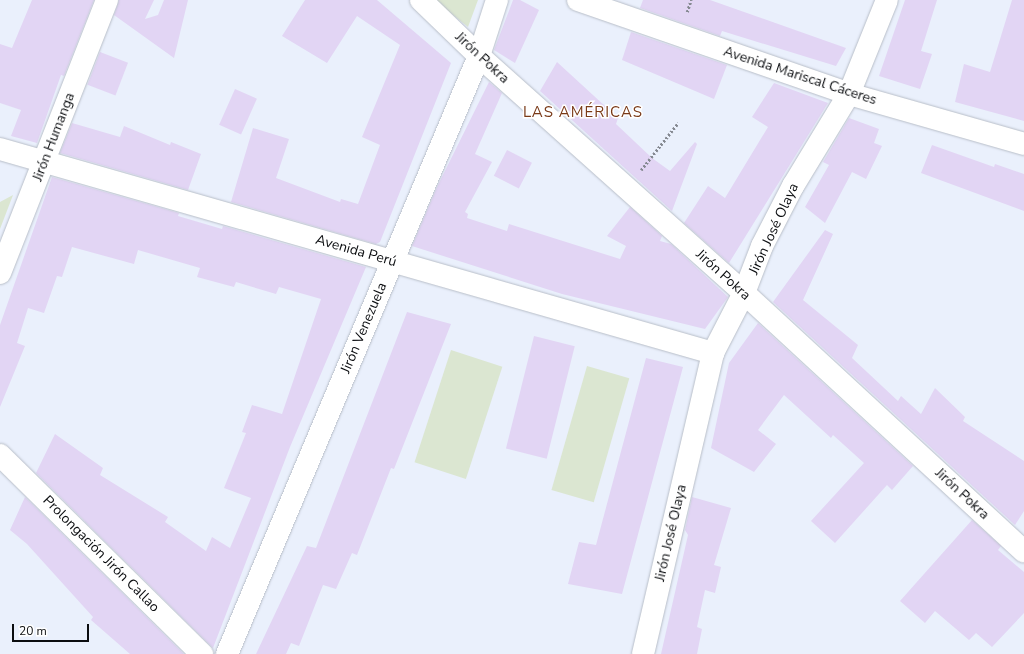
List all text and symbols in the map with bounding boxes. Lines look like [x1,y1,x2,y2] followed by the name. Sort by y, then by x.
[452,29,512,87] street label: Jirón Pokra
[721,43,879,109] street label: Avenida Mariscal Cáceres
[29,90,79,184] street label: Jirón Humanga
[523,104,643,122] district label: LAS AMÉRICAS
[745,181,803,277] street label: Jirón José Olaya
[313,231,399,271] street label: Avenida Perú
[692,246,754,304] street label: Jirón Pokra
[337,280,391,376] street label: Jirón Venezuela
[932,465,992,523] street label: Jirón Pokra
[652,483,690,583] street label: Jirón José Olaya
[39,492,163,616] street label: Prolongación Jirón Callao
[14,616,91,642] scale bar
[19,623,47,639] text: 20 m

